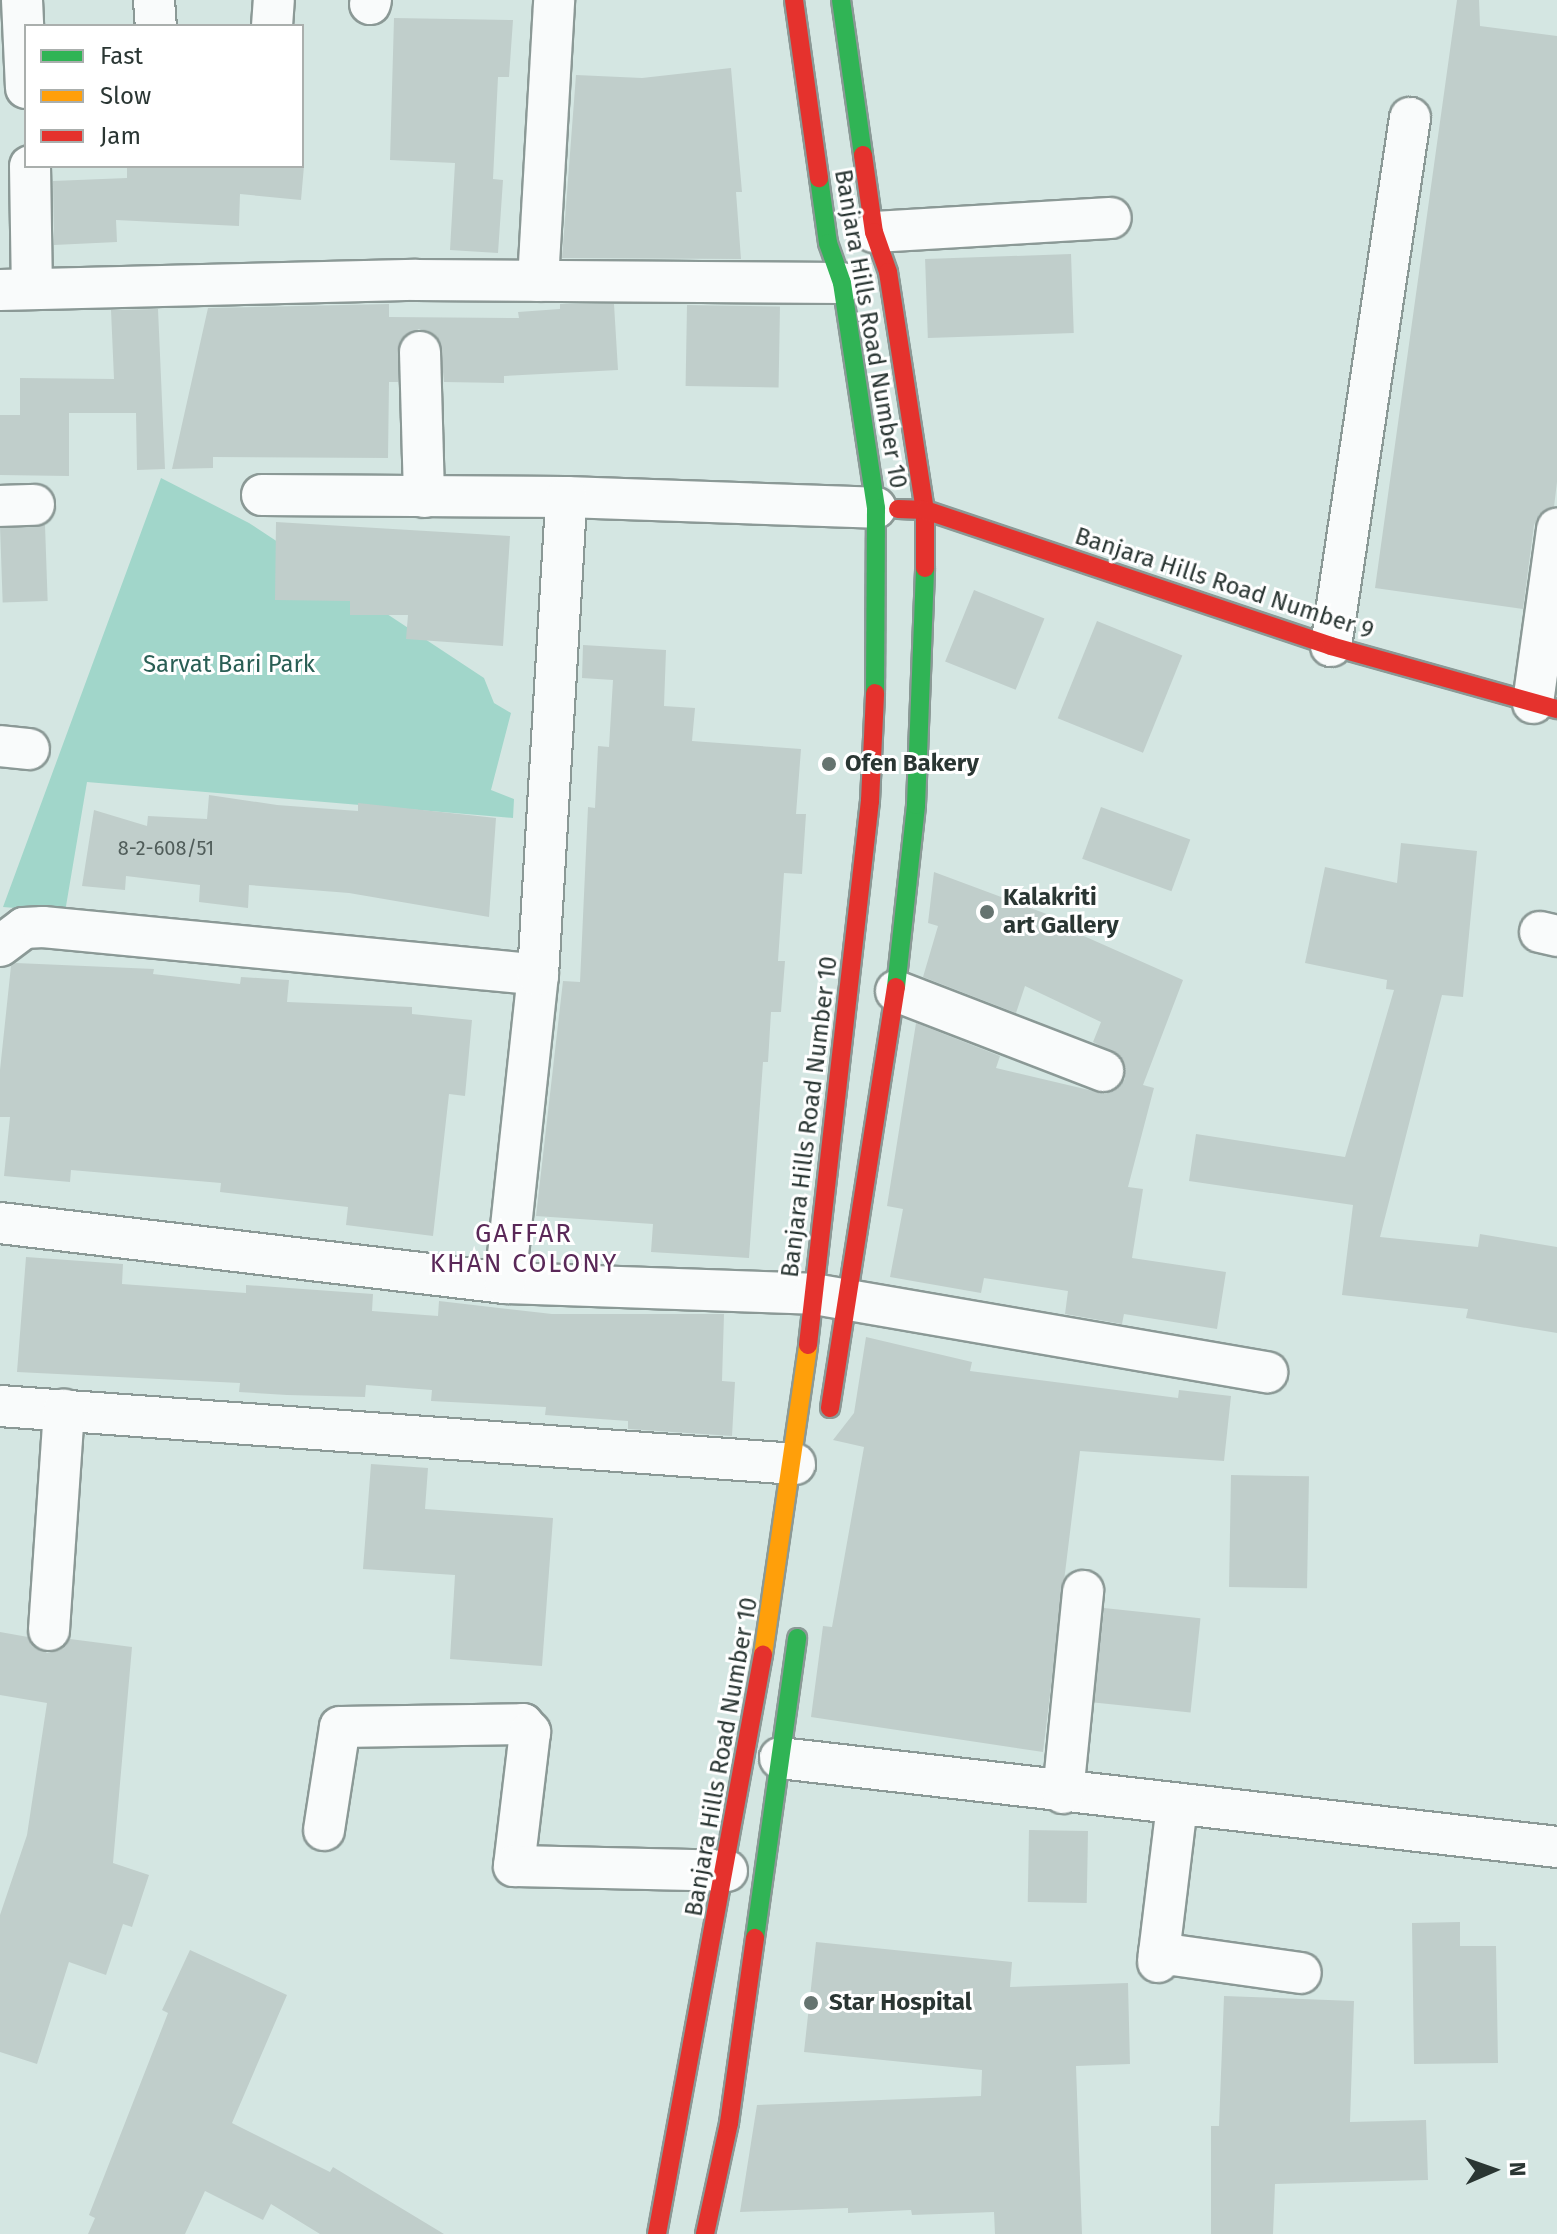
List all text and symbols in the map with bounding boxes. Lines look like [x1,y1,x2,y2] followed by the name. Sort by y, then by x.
[24,24,304,168] legend
[100,42,143,70] text: Fast
[100,82,151,110] text: Slow
[100,122,141,150] text: Jam
[828,167,912,491] street label: Banjara Hills Road Number 10
[1071,522,1377,646] street label: Banjara Hills Road Number 9
[143,651,315,679] park label: Sarvat Bari Park
[845,750,979,778] place label: Ofen Bakery
[820,755,838,773] marker: Ofen Bakery
[118,836,214,860] house number: 8-2-608/51
[1003,884,1119,940] place label: Kalakriti art Gallery
[978,903,996,921] marker: Kalakriti art Gallery
[776,955,844,1279] street label: Banjara Hills Road Number 10
[430,1218,618,1280] district label: GAFFAR KHAN COLONY
[680,1595,764,1919] street label: Banjara Hills Road Number 10
[829,1989,972,2017] place label: Star Hospital
[800,1992,822,2014] marker: Star Hospital
[1453,2130,1533,2210] north arrow
[1504,2161,1531,2177] text: N

